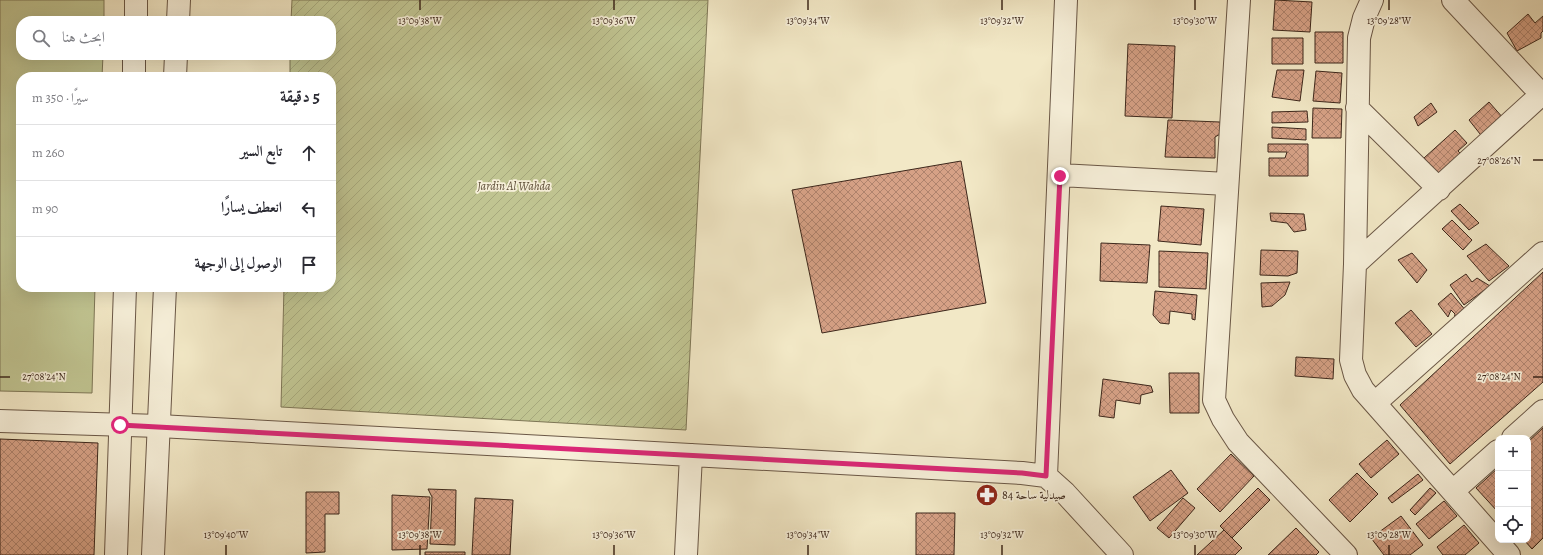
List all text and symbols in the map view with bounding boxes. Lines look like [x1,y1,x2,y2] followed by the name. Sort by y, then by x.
[398,14,442,27] text: 13°09'38"W
[592,14,636,27] text: 13°09'36"W
[786,14,830,27] text: 13°09'34"W
[980,14,1024,27] text: 13°09'32"W
[1173,14,1218,27] text: 13°09'30"W
[1367,14,1412,27] text: 13°09'28"W
[16,16,336,60] search box
[30,27,52,49] icon: search
[62,27,105,47] text: ابحث هنا
[280,85,320,108] text: 5 دقيقة
[32,89,88,106] text: سيرًا · 350 m
[240,141,282,161] text: تابع السير
[298,142,320,164] icon: ahead
[32,144,65,161] text: 260 m
[1477,154,1521,167] text: 27°08'26"N
[1051,167,1069,185] route end
[476,178,551,194] park label: Jardin Al Wahda
[221,197,282,217] text: انعطف يسارًا
[298,198,320,220] icon: left
[32,200,58,217] text: 90 m
[195,253,282,273] text: الوصول إلى الوجهة
[298,254,320,276] icon: arrive
[22,370,66,383] text: 27°08'24"N
[1477,370,1521,383] text: 27°08'24"N
[111,416,129,434] route start
[1495,435,1531,543] map controls
[1495,435,1531,471] button: +
[1495,471,1531,507] button: −
[974,482,1000,508] pharmacy icon: صيدلية ساحة 84
[1002,487,1066,503] place label: صيدلية ساحة 84
[1495,507,1531,543] button: locate
[204,528,249,541] text: 13°09'40"W
[398,528,442,541] text: 13°09'38"W
[592,528,636,541] text: 13°09'36"W
[786,528,830,541] text: 13°09'34"W
[980,528,1024,541] text: 13°09'32"W
[1173,528,1218,541] text: 13°09'30"W
[1367,528,1412,541] text: 13°09'28"W

